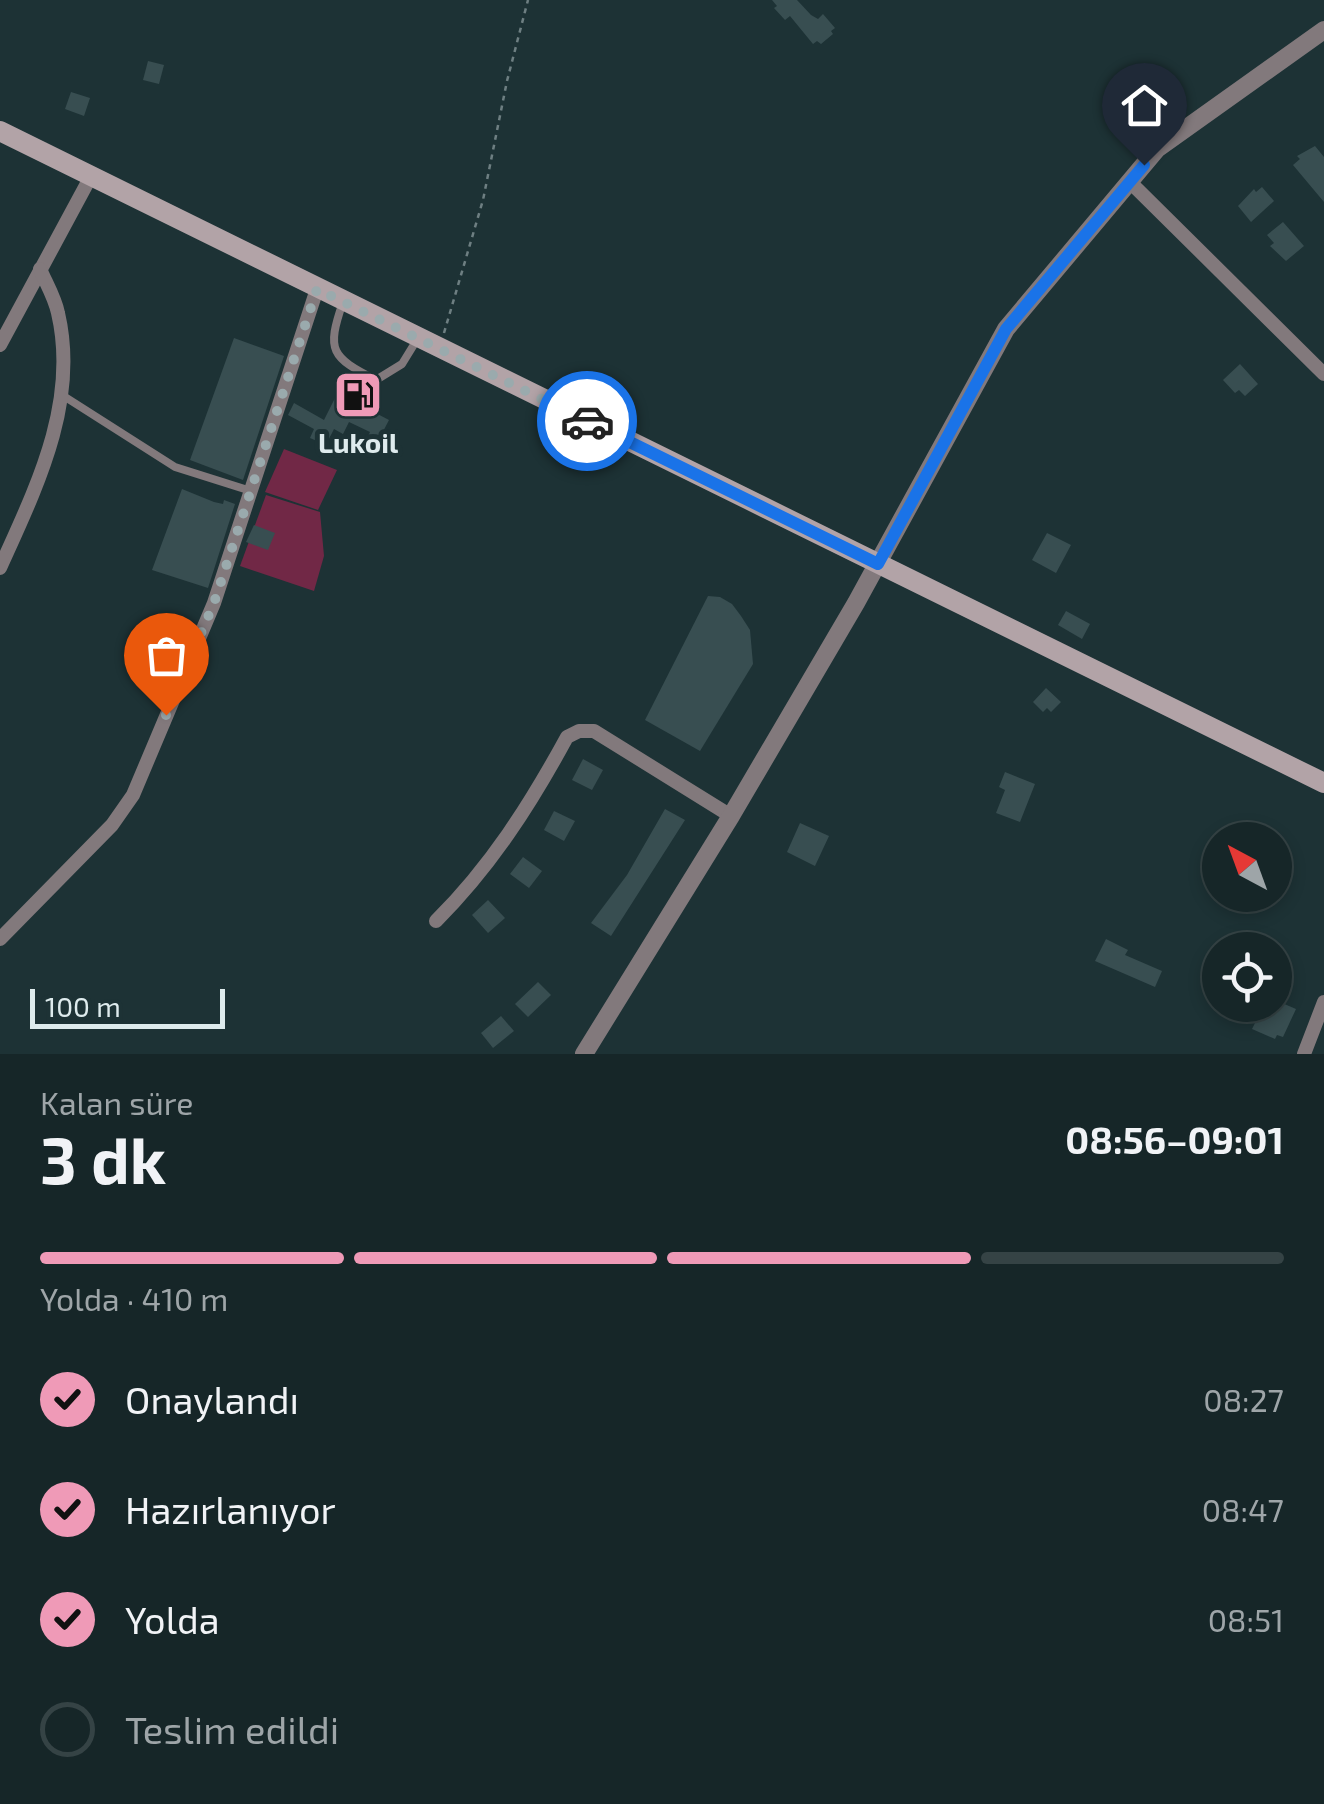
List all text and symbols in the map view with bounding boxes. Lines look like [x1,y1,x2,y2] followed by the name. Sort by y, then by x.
[1102,63,1187,166] pin
[1117,78,1172,133] icon: home
[332,369,384,421] fuel station icon: Lukoil
[537,371,637,471] courier
[560,394,615,449] icon: car
[318,425,399,459] place label: Lukoil
[124,613,209,716] pin
[139,628,194,683] icon: bag
[1202,822,1292,912] north arrow
[1202,822,1292,1022] map controls
[1202,932,1292,1022] button: locate
[30,984,225,1028] scale bar
[45,989,121,1023] text: 100 m
[40,1083,193,1121] text: Kalan süre
[1065,1116,1284,1162] text: 08:56–09:01
[40,1119,166,1197] text: 3 dk
[40,1279,228,1317] text: Yolda · 410 m
[40,1372,95,1427] icon: check
[125,1376,299,1422] text: Onaylandı
[1203,1380,1284,1418] text: 08:27
[40,1482,95,1537] icon: check
[125,1486,336,1532] text: Hazırlanıyor
[1202,1490,1284,1528] text: 08:47
[40,1592,95,1647] icon: check
[125,1596,220,1642] text: Yolda
[1208,1600,1284,1638] text: 08:51
[125,1706,339,1752] text: Teslim edildi

